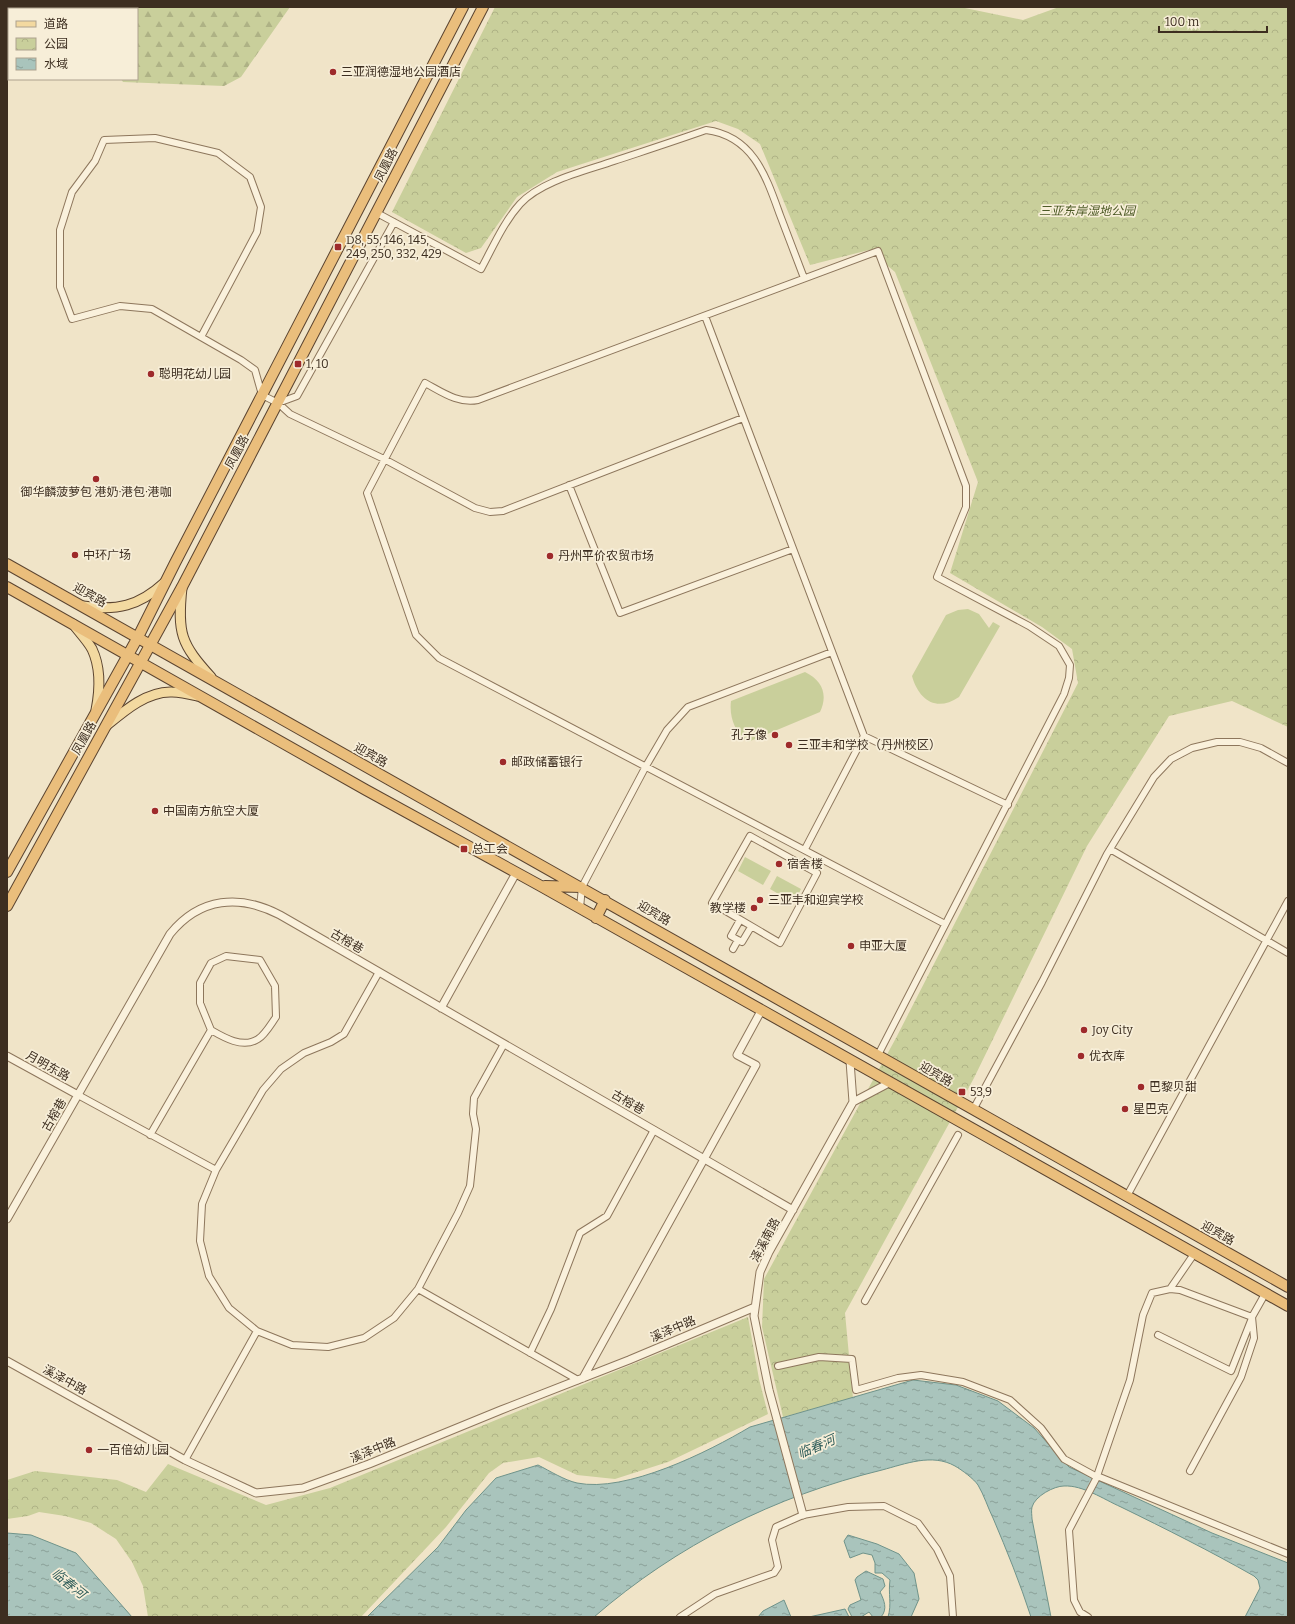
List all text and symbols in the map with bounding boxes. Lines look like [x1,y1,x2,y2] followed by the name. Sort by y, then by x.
[8,8,138,80] legend
[1159,8,1267,34] scale bar
[1165,15,1200,29] text: 100 m
[44,17,68,31] text: 道路
[44,37,68,51] text: 公园
[44,57,68,71] text: 水域
[341,65,461,79] place label: 三亚润德湿地公园酒店
[328,67,338,77] marker: 三亚润德湿地公园酒店
[372,146,400,184] street label: 凤凰路
[1039,204,1137,218] park label: 三亚东岸湿地公园
[346,233,442,261] place label: D8, 55, 146, 145, 249, 250, 332, 429
[333,242,343,252] marker: D8, 55, 146, 145, 249, 250, 332, 429
[306,357,329,371] place label: 1, 10
[293,359,303,369] marker: 1, 10
[159,367,231,381] place label: 聪明花幼儿园
[146,369,156,379] marker: 聪明花幼儿园
[222,433,252,471] street label: 凤凰路
[91,474,101,484] marker: 御华麟菠萝包 港奶·港包·港咖
[20,485,172,499] place label: 御华麟菠萝包 港奶·港包·港咖
[83,548,131,562] place label: 中环广场
[558,549,654,563] place label: 丹州平价农贸市场
[70,550,80,560] marker: 中环广场
[545,551,555,561] marker: 丹州平价农贸市场
[71,580,109,610] street label: 迎宾路
[69,719,99,757] street label: 凤凰路
[731,728,767,742] place label: 孔子像
[770,730,780,740] marker: 孔子像
[797,738,941,752] place label: 三亚丰和学校（丹州校区）
[352,740,390,770] street label: 迎宾路
[784,740,794,750] marker: 三亚丰和学校（丹州校区）
[511,755,583,769] place label: 邮政储蓄银行
[498,757,508,767] marker: 邮政储蓄银行
[163,804,259,818] place label: 中国南方航空大厦
[150,806,160,816] marker: 中国南方航空大厦
[472,842,508,856] place label: 总工会
[459,844,469,854] marker: 总工会
[787,857,823,871] place label: 宿舍楼
[774,859,784,869] marker: 宿舍楼
[768,893,864,907] place label: 三亚丰和迎宾学校
[755,895,765,905] marker: 三亚丰和迎宾学校
[635,898,673,928] street label: 迎宾路
[710,901,746,915] place label: 教学楼
[749,903,759,913] marker: 教学楼
[328,926,366,956] street label: 古榕巷
[859,939,907,953] place label: 申亚大厦
[846,941,856,951] marker: 申亚大厦
[1091,1023,1133,1037] place label: Joy City
[1079,1025,1089,1035] marker: Joy City
[24,1048,72,1084] street label: 月明东路
[1089,1049,1125,1063] place label: 优衣库
[1076,1051,1086,1061] marker: 优衣库
[917,1059,955,1089] street label: 迎宾路
[1149,1080,1197,1094] place label: 巴黎贝甜
[1136,1082,1146,1092] marker: 巴黎贝甜
[970,1085,992,1099] place label: 53,9
[609,1087,647,1117] street label: 古榕巷
[957,1087,967,1097] marker: 53,9
[39,1096,69,1134] street label: 古榕巷
[1133,1102,1169,1116] place label: 星巴克
[1120,1104,1130,1114] marker: 星巴克
[748,1216,782,1264] street label: 泽溪南路
[1199,1218,1237,1248] street label: 迎宾路
[648,1313,698,1345] street label: 溪泽中路
[41,1362,89,1398] street label: 溪泽中路
[795,1431,840,1461] water label: 临春河
[348,1435,398,1465] street label: 溪泽中路
[97,1443,169,1457] place label: 一百倍幼儿园
[84,1445,94,1455] marker: 一百倍幼儿园
[49,1565,91,1603] water label: 临春河

